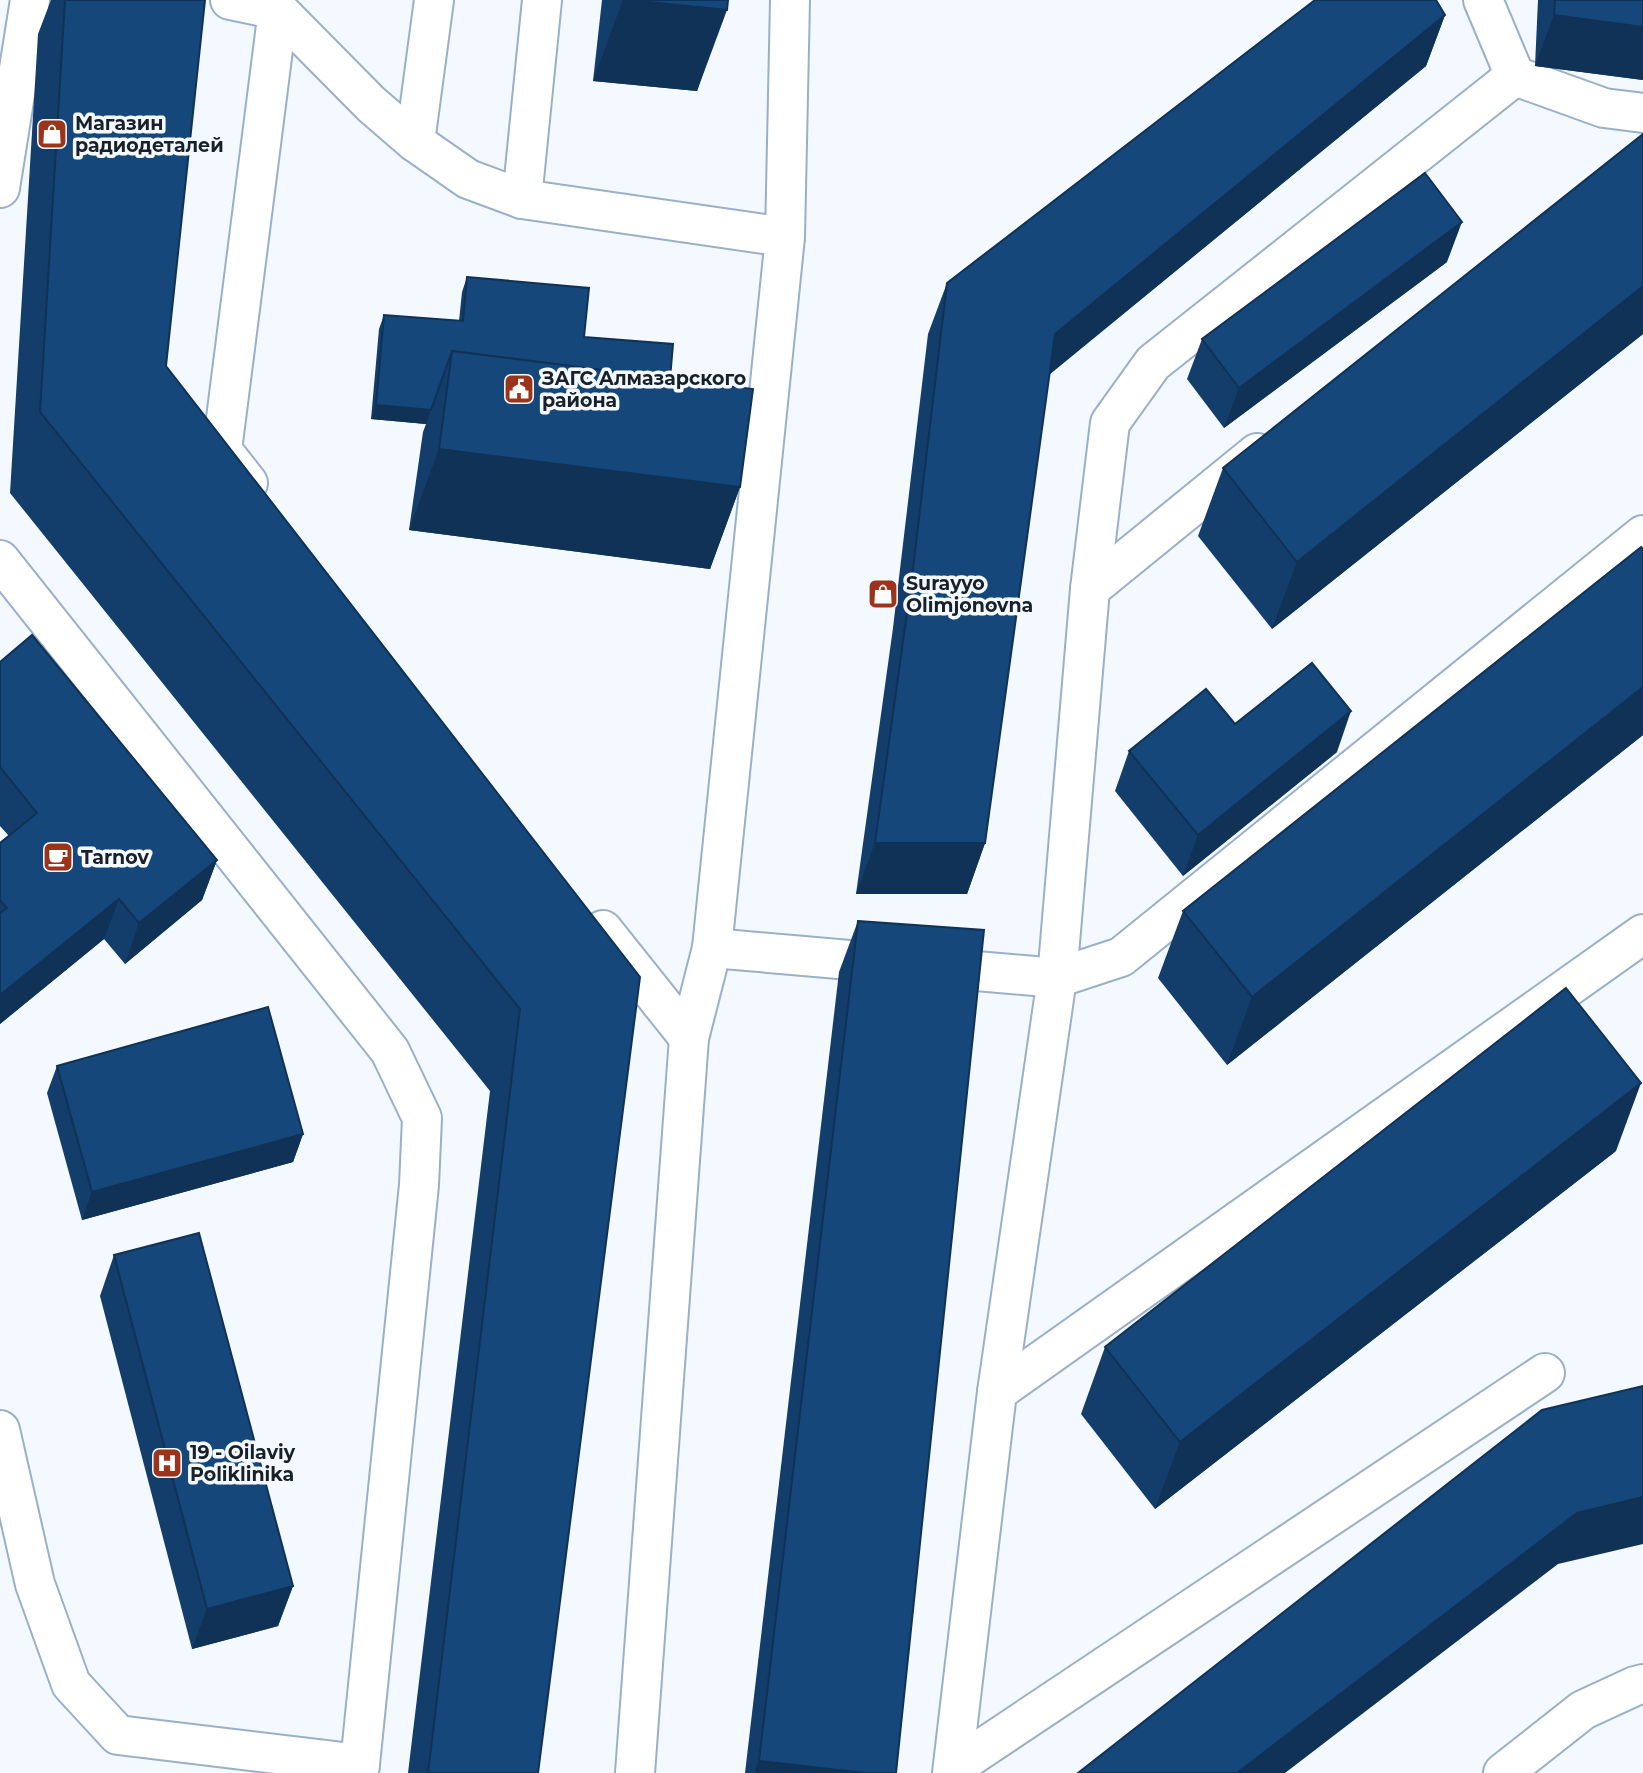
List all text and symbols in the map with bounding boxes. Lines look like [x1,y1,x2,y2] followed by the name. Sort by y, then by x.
[75,112,224,157] place label: Магазин радиодеталей
[35,117,69,151] shop icon: Магазин радиодеталей
[541,367,746,412] place label: ЗАГС Алмазарского района
[502,372,536,406] public building icon: ЗАГС Алмазарского района
[906,572,1033,617] place label: Surayyo Olimjonovna
[866,577,900,611] shop icon: Surayyo Olimjonovna
[41,840,75,874] cafe icon: Tarnov
[81,846,149,869] place label: Tarnov
[190,1441,296,1486] place label: 19 - Oilaviy Poliklinika
[150,1446,184,1480] hospital icon: 19 - Oilaviy Poliklinika

